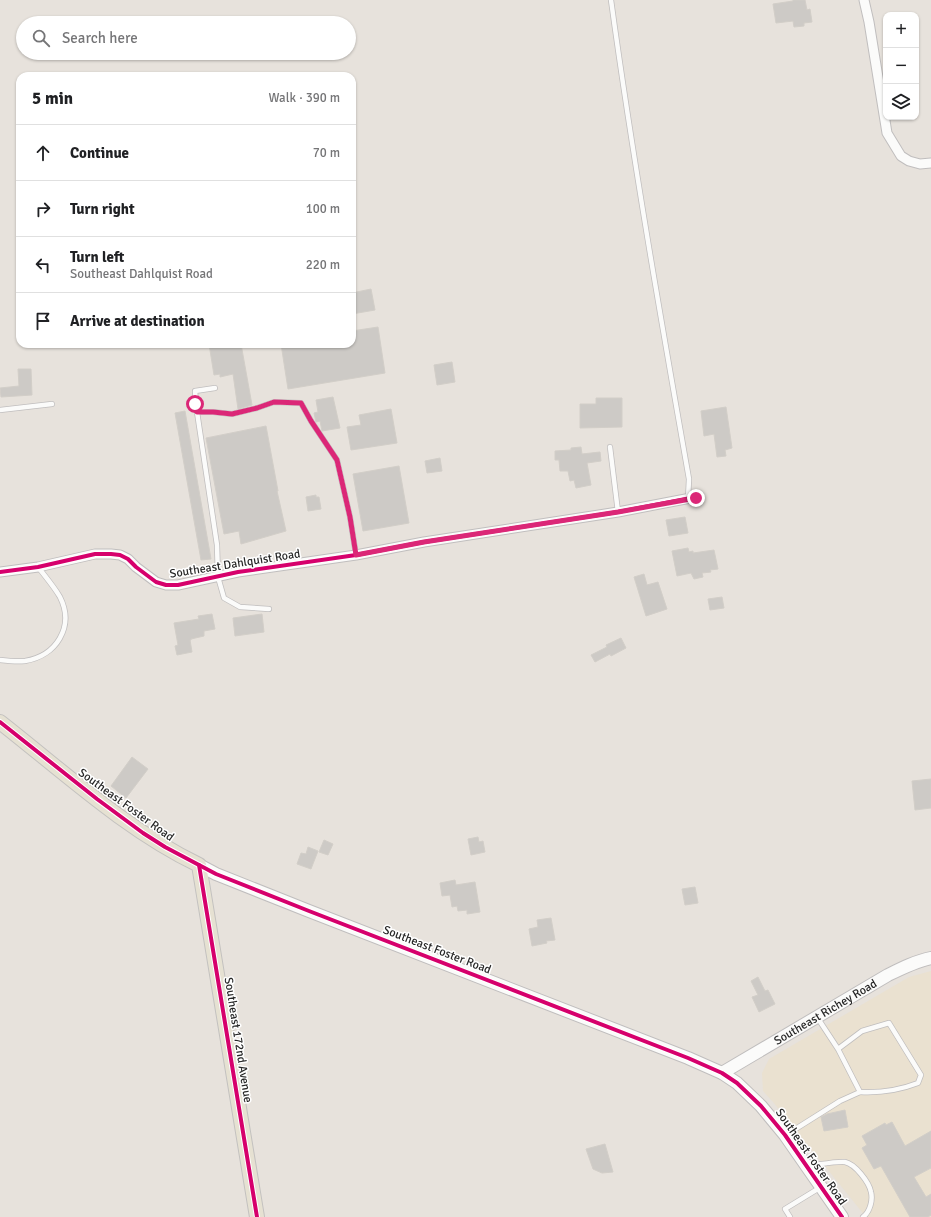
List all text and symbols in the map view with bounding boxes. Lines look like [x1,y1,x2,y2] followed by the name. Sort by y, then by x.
[883,12,919,120] map controls
[883,12,919,48] button: +
[16,16,356,60] search box
[30,27,52,49] icon: search
[62,29,138,47] text: Search here
[883,48,919,84] button: −
[883,84,919,120] button: layers
[32,88,73,109] text: 5 min
[269,90,340,106] text: Walk · 390 m
[32,142,54,164] icon: ahead
[70,144,129,162] text: Continue
[313,145,340,161] text: 70 m
[32,198,54,220] icon: right
[70,200,135,218] text: Turn right
[306,201,340,217] text: 100 m
[70,248,124,266] text: Turn left
[32,254,54,276] icon: left
[306,257,340,273] text: 220 m
[70,266,213,282] text: Southeast Dahlquist Road
[32,310,54,332] icon: arrive
[70,312,205,330] text: Arrive at destination
[186,395,204,413] route start
[687,489,705,507] route end
[169,546,301,582] street label: Southeast Dahlquist Road
[75,765,177,845] street label: Southeast Foster Road
[381,922,493,978] street label: Southeast Foster Road
[221,976,255,1104] street label: Southeast 172nd Avenue
[771,976,880,1048] street label: Southeast Richey Road
[772,1106,850,1208] street label: Southeast Foster Road

